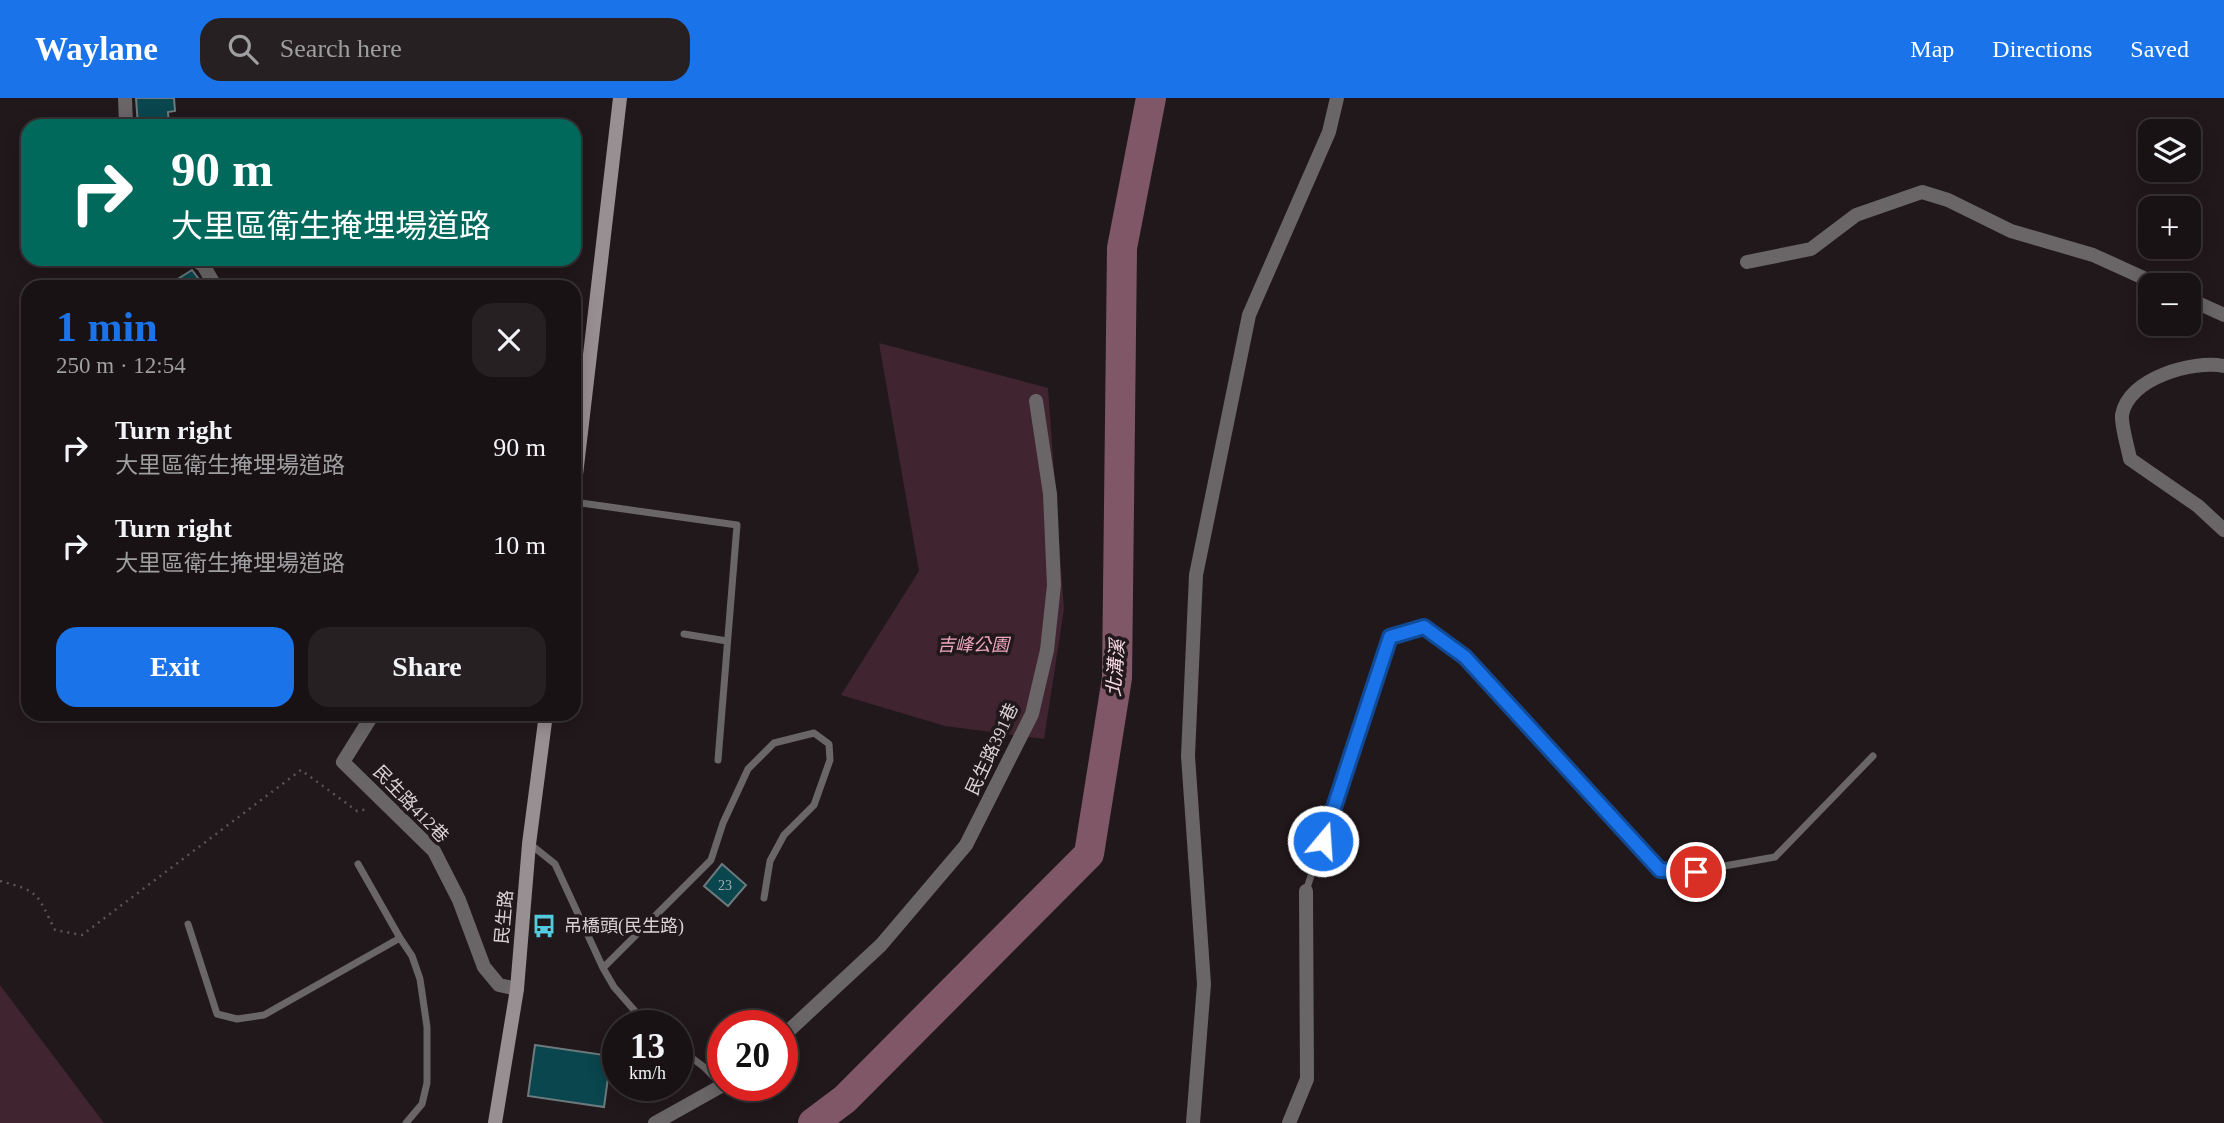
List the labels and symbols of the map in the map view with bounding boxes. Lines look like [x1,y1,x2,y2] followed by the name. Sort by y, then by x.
[937,635,1012,655] park label: 吉峰公園
[1103,636,1128,697] water label: 北溝溪
[962,700,1022,798] street label: 民生路391巷
[369,761,453,847] street label: 民生路412巷
[1286,804,1360,878] position arrow
[1666,842,1726,902] pin
[718,878,732,893] house number: 23
[492,889,516,945] street label: 民生路
[530,912,558,940] bus stop icon: 吊橋頭(民生路)
[564,916,684,937] place label: 吊橋頭(民生路)
[707,1010,798,1101] speed limit sign: 20

